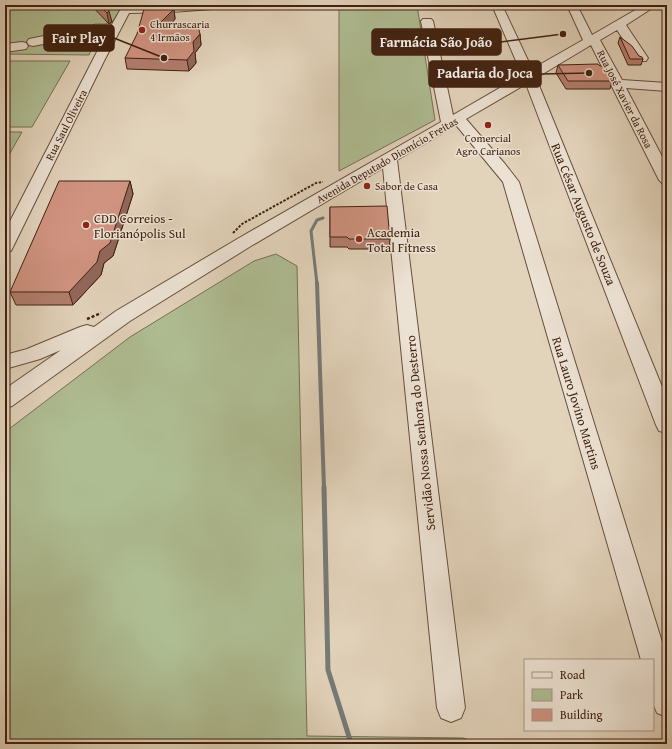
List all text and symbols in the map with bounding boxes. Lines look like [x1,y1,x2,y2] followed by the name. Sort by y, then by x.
[150,16,210,45] place label: Churrascaria 4 Irmãos
[44,25,114,51] callout: Fair Play
[137,25,147,35] marker: Churrascaria 4 Irmãos
[52,28,107,48] text: Fair Play
[372,29,501,55] callout: Farmácia São João
[380,32,493,52] text: Farmácia São João
[593,47,657,152] street label: Rua José Xavier da Rosa
[429,61,541,87] callout: Padaria do Joca
[437,63,534,83] text: Padaria do Joca
[41,86,91,163] street label: Rua Saul Oliveira
[313,113,461,207] street label: Avenida Deputado Diomício Freitas
[483,120,493,130] marker: Comercial Agro Carianos
[456,130,520,159] place label: Comercial Agro Carianos
[546,140,621,289] street label: Rua César Augusto de Souza
[375,178,439,194] place label: Sabor de Casa
[362,181,372,191] marker: Sabor de Casa
[94,209,186,243] place label: CDD Correios - Florianópolis Sul
[81,220,91,230] marker: CDD Correios - Florianópolis Sul
[367,223,436,257] place label: Academia Total Fitness
[354,234,364,244] marker: Academia Total Fitness
[401,334,440,532] street label: Servidão Nossa Senhora do Desterro
[547,334,606,472] street label: Rua Lauro Jovino Martins
[524,659,654,731] legend
[560,666,586,683] text: Road
[560,686,584,703] text: Park
[560,706,603,723] text: Building

